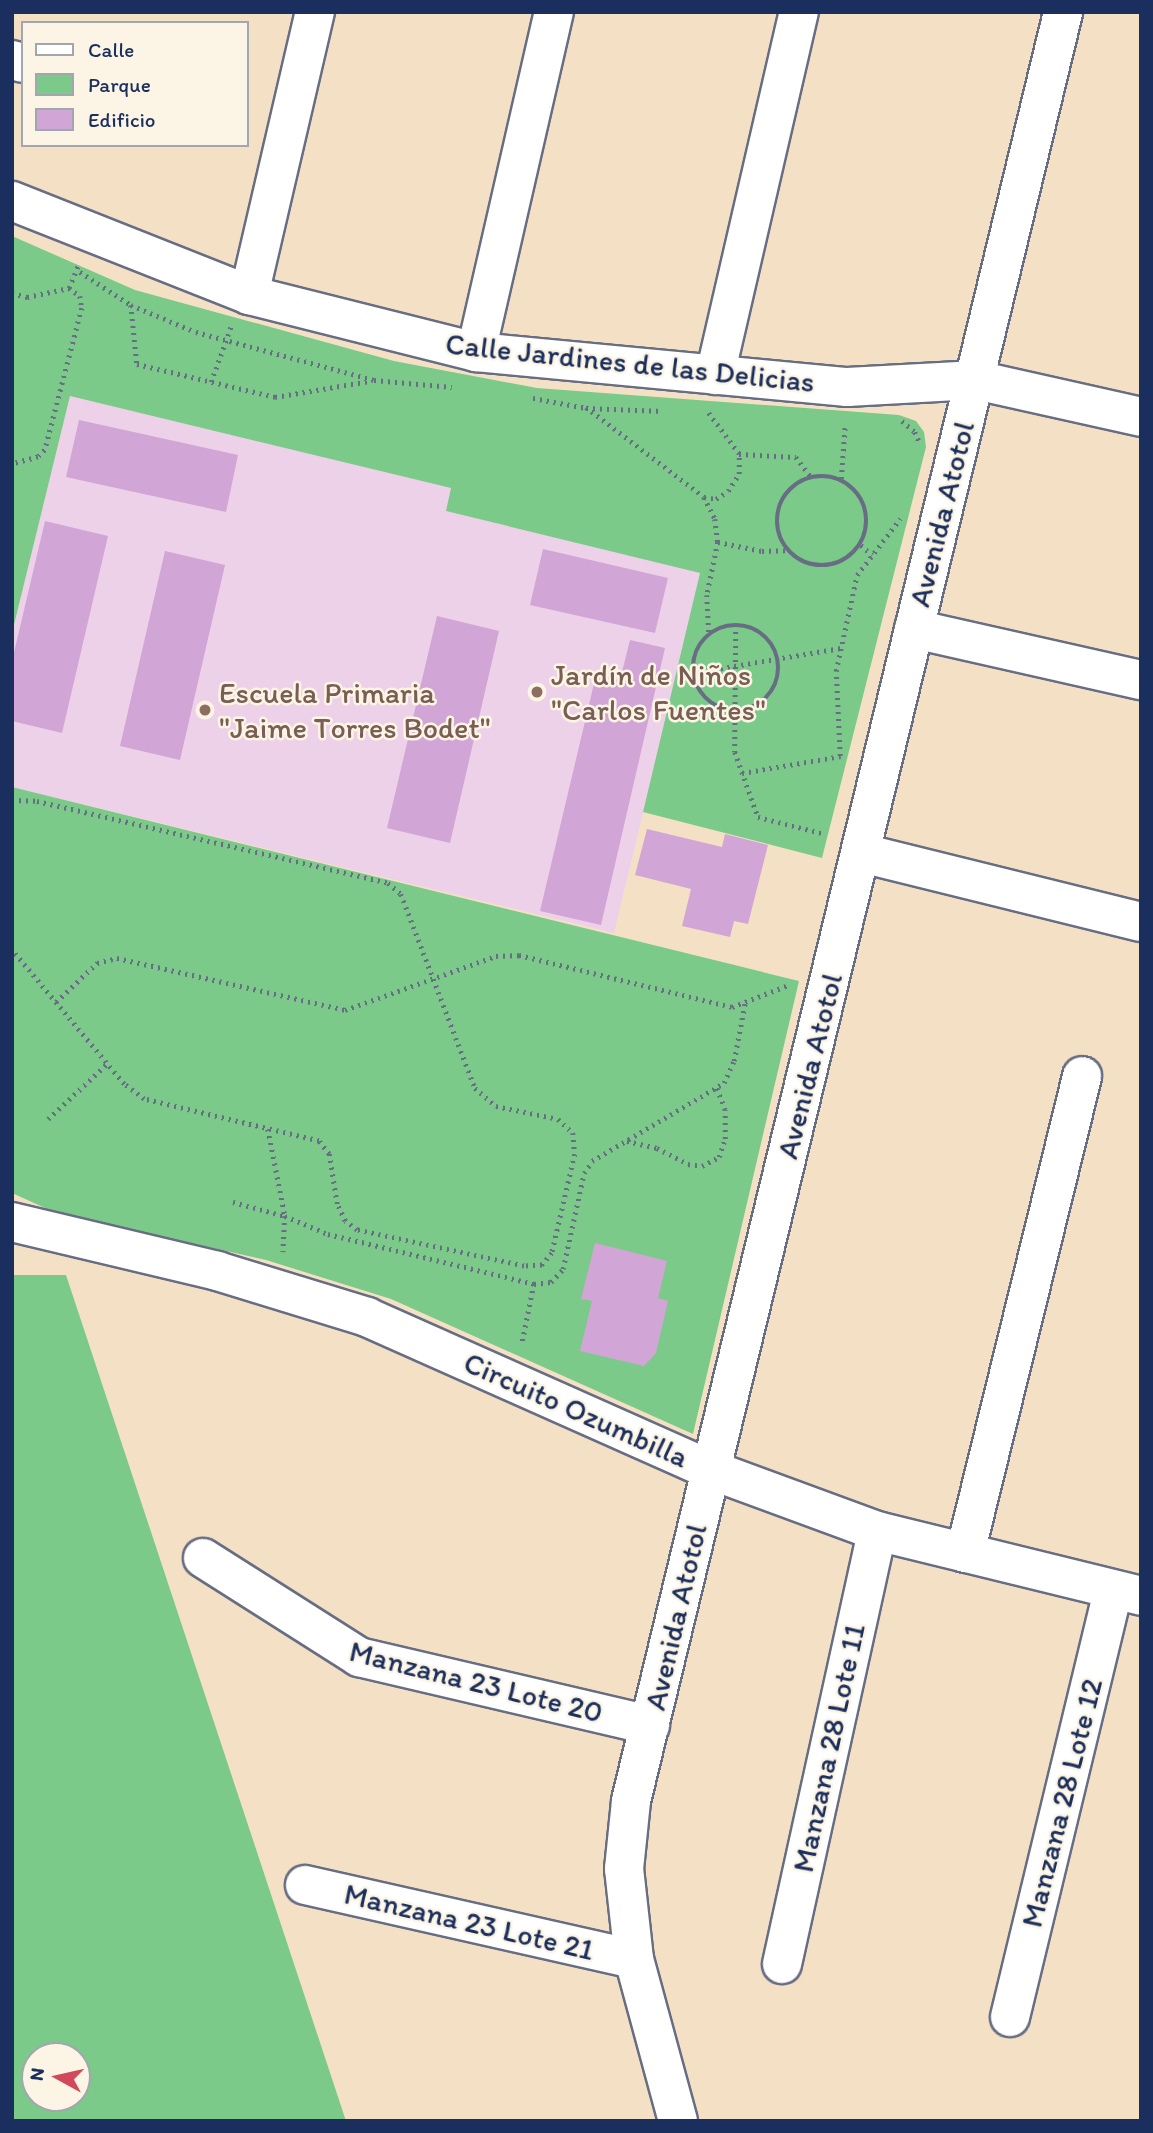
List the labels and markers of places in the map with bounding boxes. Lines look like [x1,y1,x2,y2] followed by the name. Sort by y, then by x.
[551,657,766,728] place label: Jardín de Niños "Carlos Fuentes"
[219,675,488,746] place label: Escuela Primaria "Jaime Torres Bodet"
[529,684,545,700] marker: Jardín de Niños "Carlos Fuentes"
[197,702,213,718] marker: Escuela Primaria "Jaime Torres Bodet"

